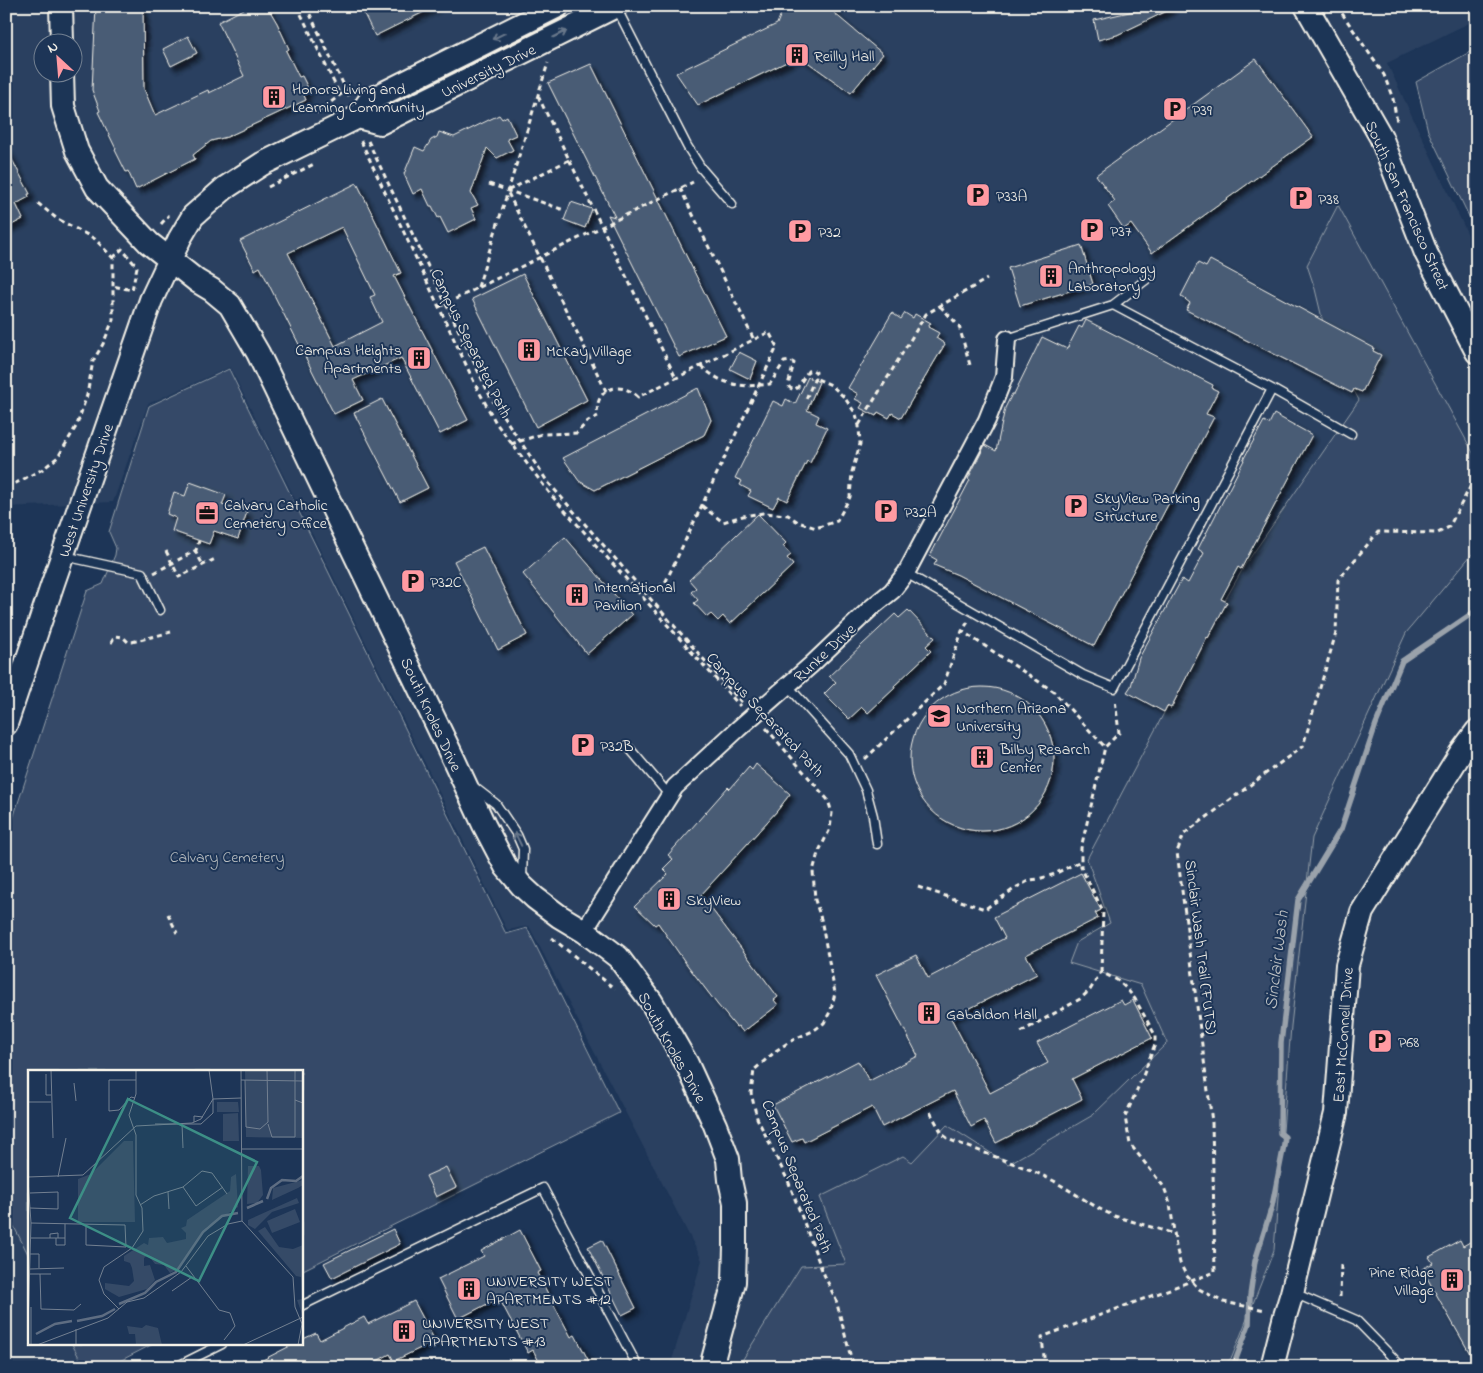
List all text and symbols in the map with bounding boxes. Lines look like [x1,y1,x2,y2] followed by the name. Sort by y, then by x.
[552,29,567,38] one-way arrow
[32,32,82,82] north arrow
[492,32,507,41] one-way arrow
[44,36,62,59] text: N
[438,38,541,105] street label: University Drive
[784,42,810,68] building icon: Reilly Hall
[814,45,875,69] place label: Reilly Hall
[292,78,425,120] place label: Honors Living and Learning Community
[261,84,287,110] building icon: Honors Living and Learning Community
[1162,96,1188,122] parking icon: P39
[1192,99,1212,123] place label: P39
[1358,117,1455,295] street label: South San Francisco Street
[965,182,991,208] parking icon: P33A
[996,185,1028,209] place label: P33A
[1288,185,1314,211] parking icon: P38
[1318,188,1339,212] place label: P38
[1079,217,1105,243] parking icon: P37
[787,218,813,244] parking icon: P32
[1110,220,1132,244] place label: P37
[818,221,841,245] place label: P32
[1068,257,1156,299] place label: Anthropology Laboratory
[1038,263,1064,289] building icon: Anthropology Laboratory
[424,265,517,423] street label: Campus Separated Path
[516,337,542,363] building icon: McKay Village
[295,339,402,381] place label: Campus Heights Apartments
[546,340,633,364] place label: McKay Village
[406,345,432,371] building icon: Campus Heights Apartments
[53,420,121,560] street label: West University Drive
[1094,487,1200,529] place label: SkyView Parking Structure
[1063,493,1089,519] parking icon: SkyView Parking Structure
[224,494,329,536] place label: Calvary Catholic Cemetery Office
[873,498,899,524] parking icon: P32A
[194,500,220,526] office icon: Calvary Catholic Cemetery Office
[904,501,937,525] place label: P32A
[400,568,426,594] parking icon: P32C
[430,571,462,595] place label: P32C
[594,576,676,618] place label: International Pavilion
[564,582,590,608] building icon: International Pavilion
[789,618,862,689] street label: Runke Drive
[700,647,829,783] street label: Campus Separated Path
[393,654,468,777] street label: South Knoles Drive
[956,697,1066,739] place label: Northern Arizona University
[926,703,952,729] school or university icon: Northern Arizona University
[570,732,596,758] parking icon: P32B
[600,735,634,759] place label: P32B
[999,738,1090,780] place label: Bilby Resarch Center
[969,744,995,770] building icon: Bilby Resarch Center
[513,831,523,846] one-way arrow
[170,846,284,870] park label: Calvary Cemetery
[1177,859,1223,1036] street label: Sinclair Wash Trail (FUTS)
[656,886,682,912] building icon: SkyView
[686,889,741,913] place label: SkyView
[1259,909,1297,1011] water label: Sinclair Wash
[1327,966,1361,1104] street label: East McConnell Drive
[631,988,712,1109] street label: South Knoles Drive
[916,1000,942,1026] building icon: Gabaldon Hall
[946,1003,1037,1027] place label: Gabaldon Hall
[1367,1028,1393,1054] parking icon: P68
[1398,1031,1419,1055] place label: P68
[28,1070,302,1346] inset map
[754,1096,838,1257] street label: Campus Separated Path
[1369,1261,1435,1303] place label: Pine Ridge Village
[1439,1267,1465,1293] building icon: Pine Ridge Village
[486,1270,613,1312] place label: UNIVERSITY WEST APARTMENTS #12
[456,1276,482,1302] building icon: UNIVERSITY WEST APARTMENTS #12
[422,1312,549,1354] place label: UNIVERSITY WEST APARTMENTS #13
[391,1318,417,1344] building icon: UNIVERSITY WEST APARTMENTS #13

